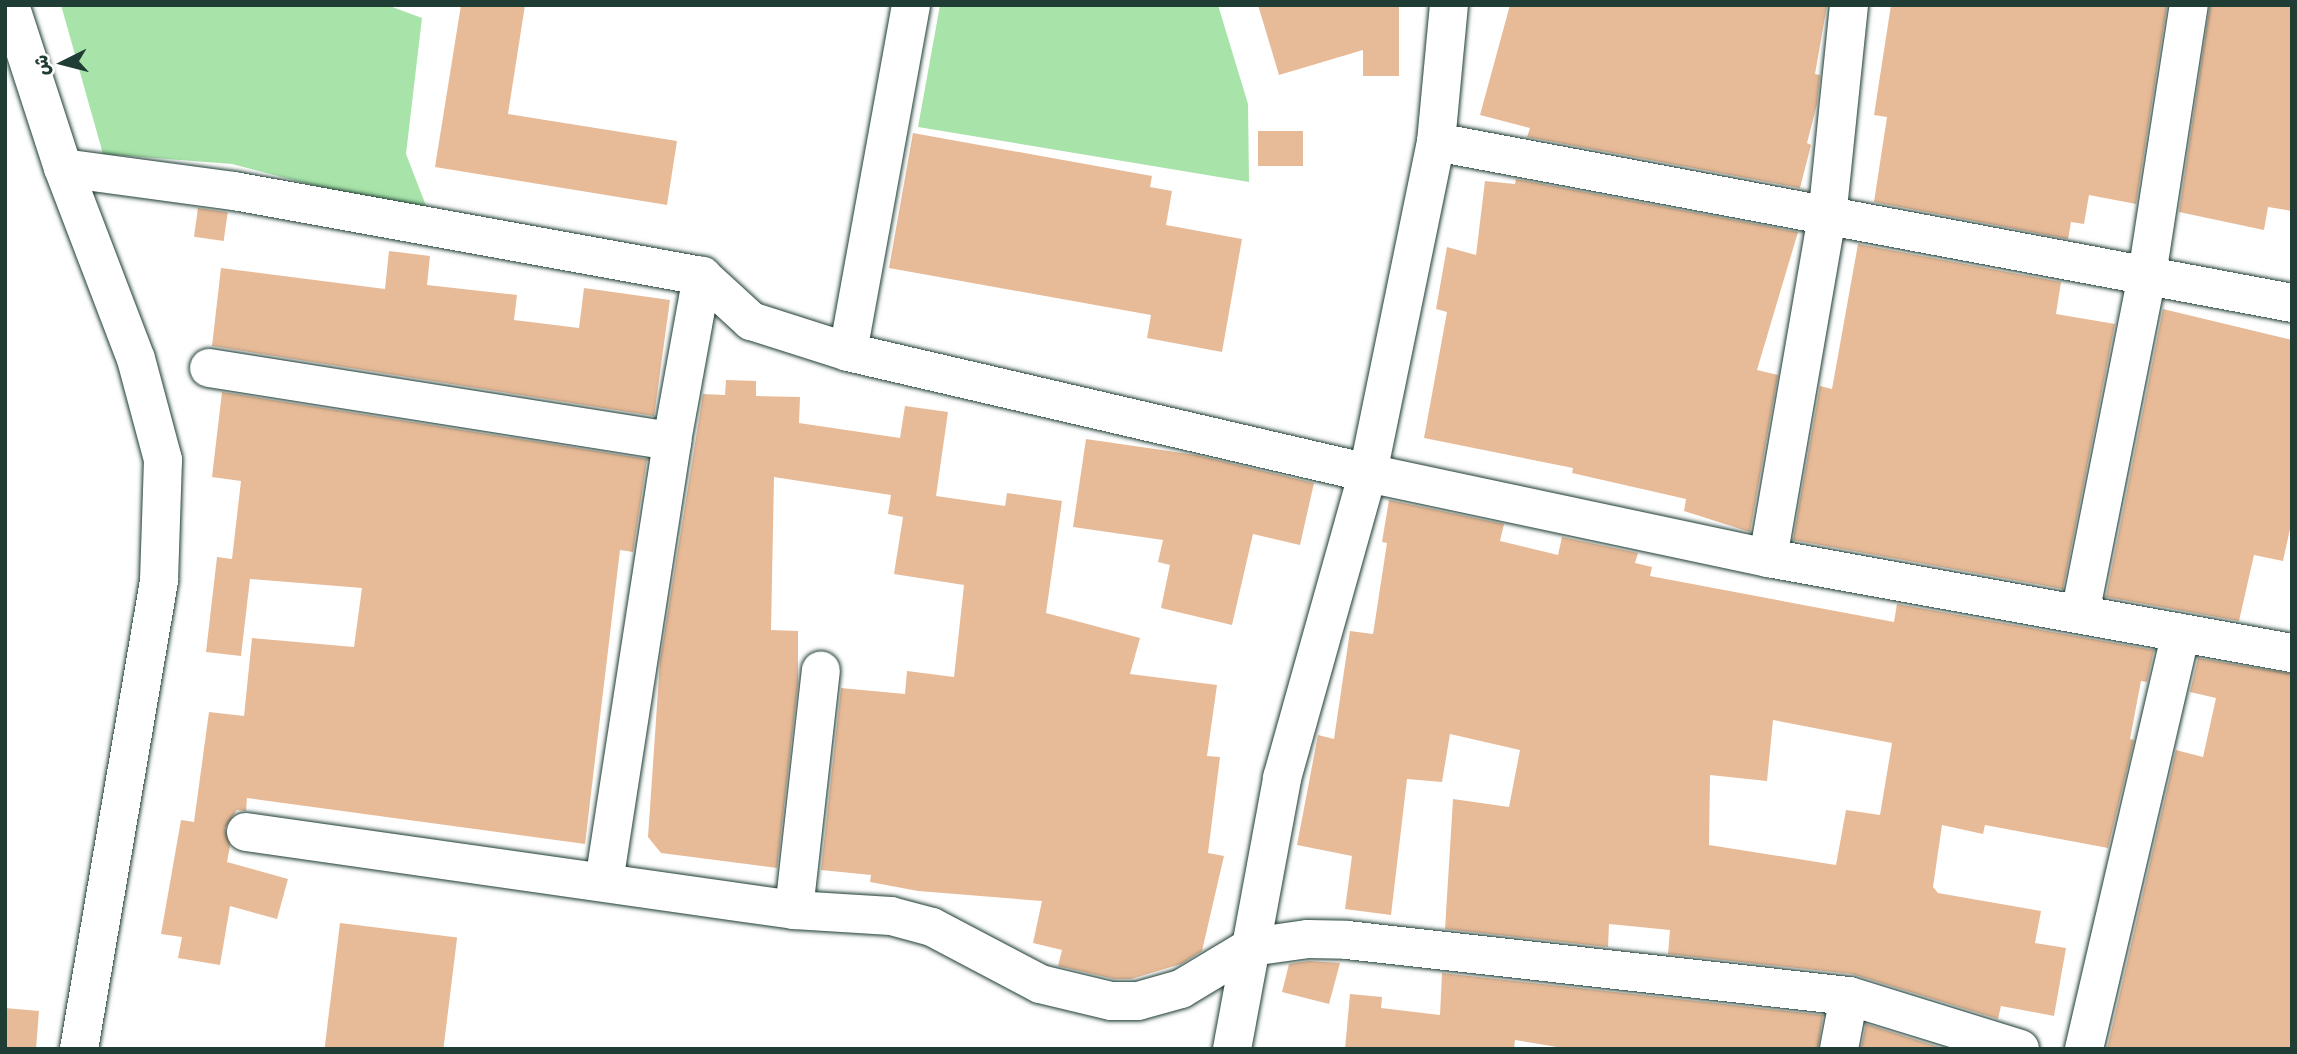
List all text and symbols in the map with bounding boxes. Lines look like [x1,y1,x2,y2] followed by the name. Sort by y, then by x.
[28,28,98,98] north arrow
[29,54,54,77] text: ش

